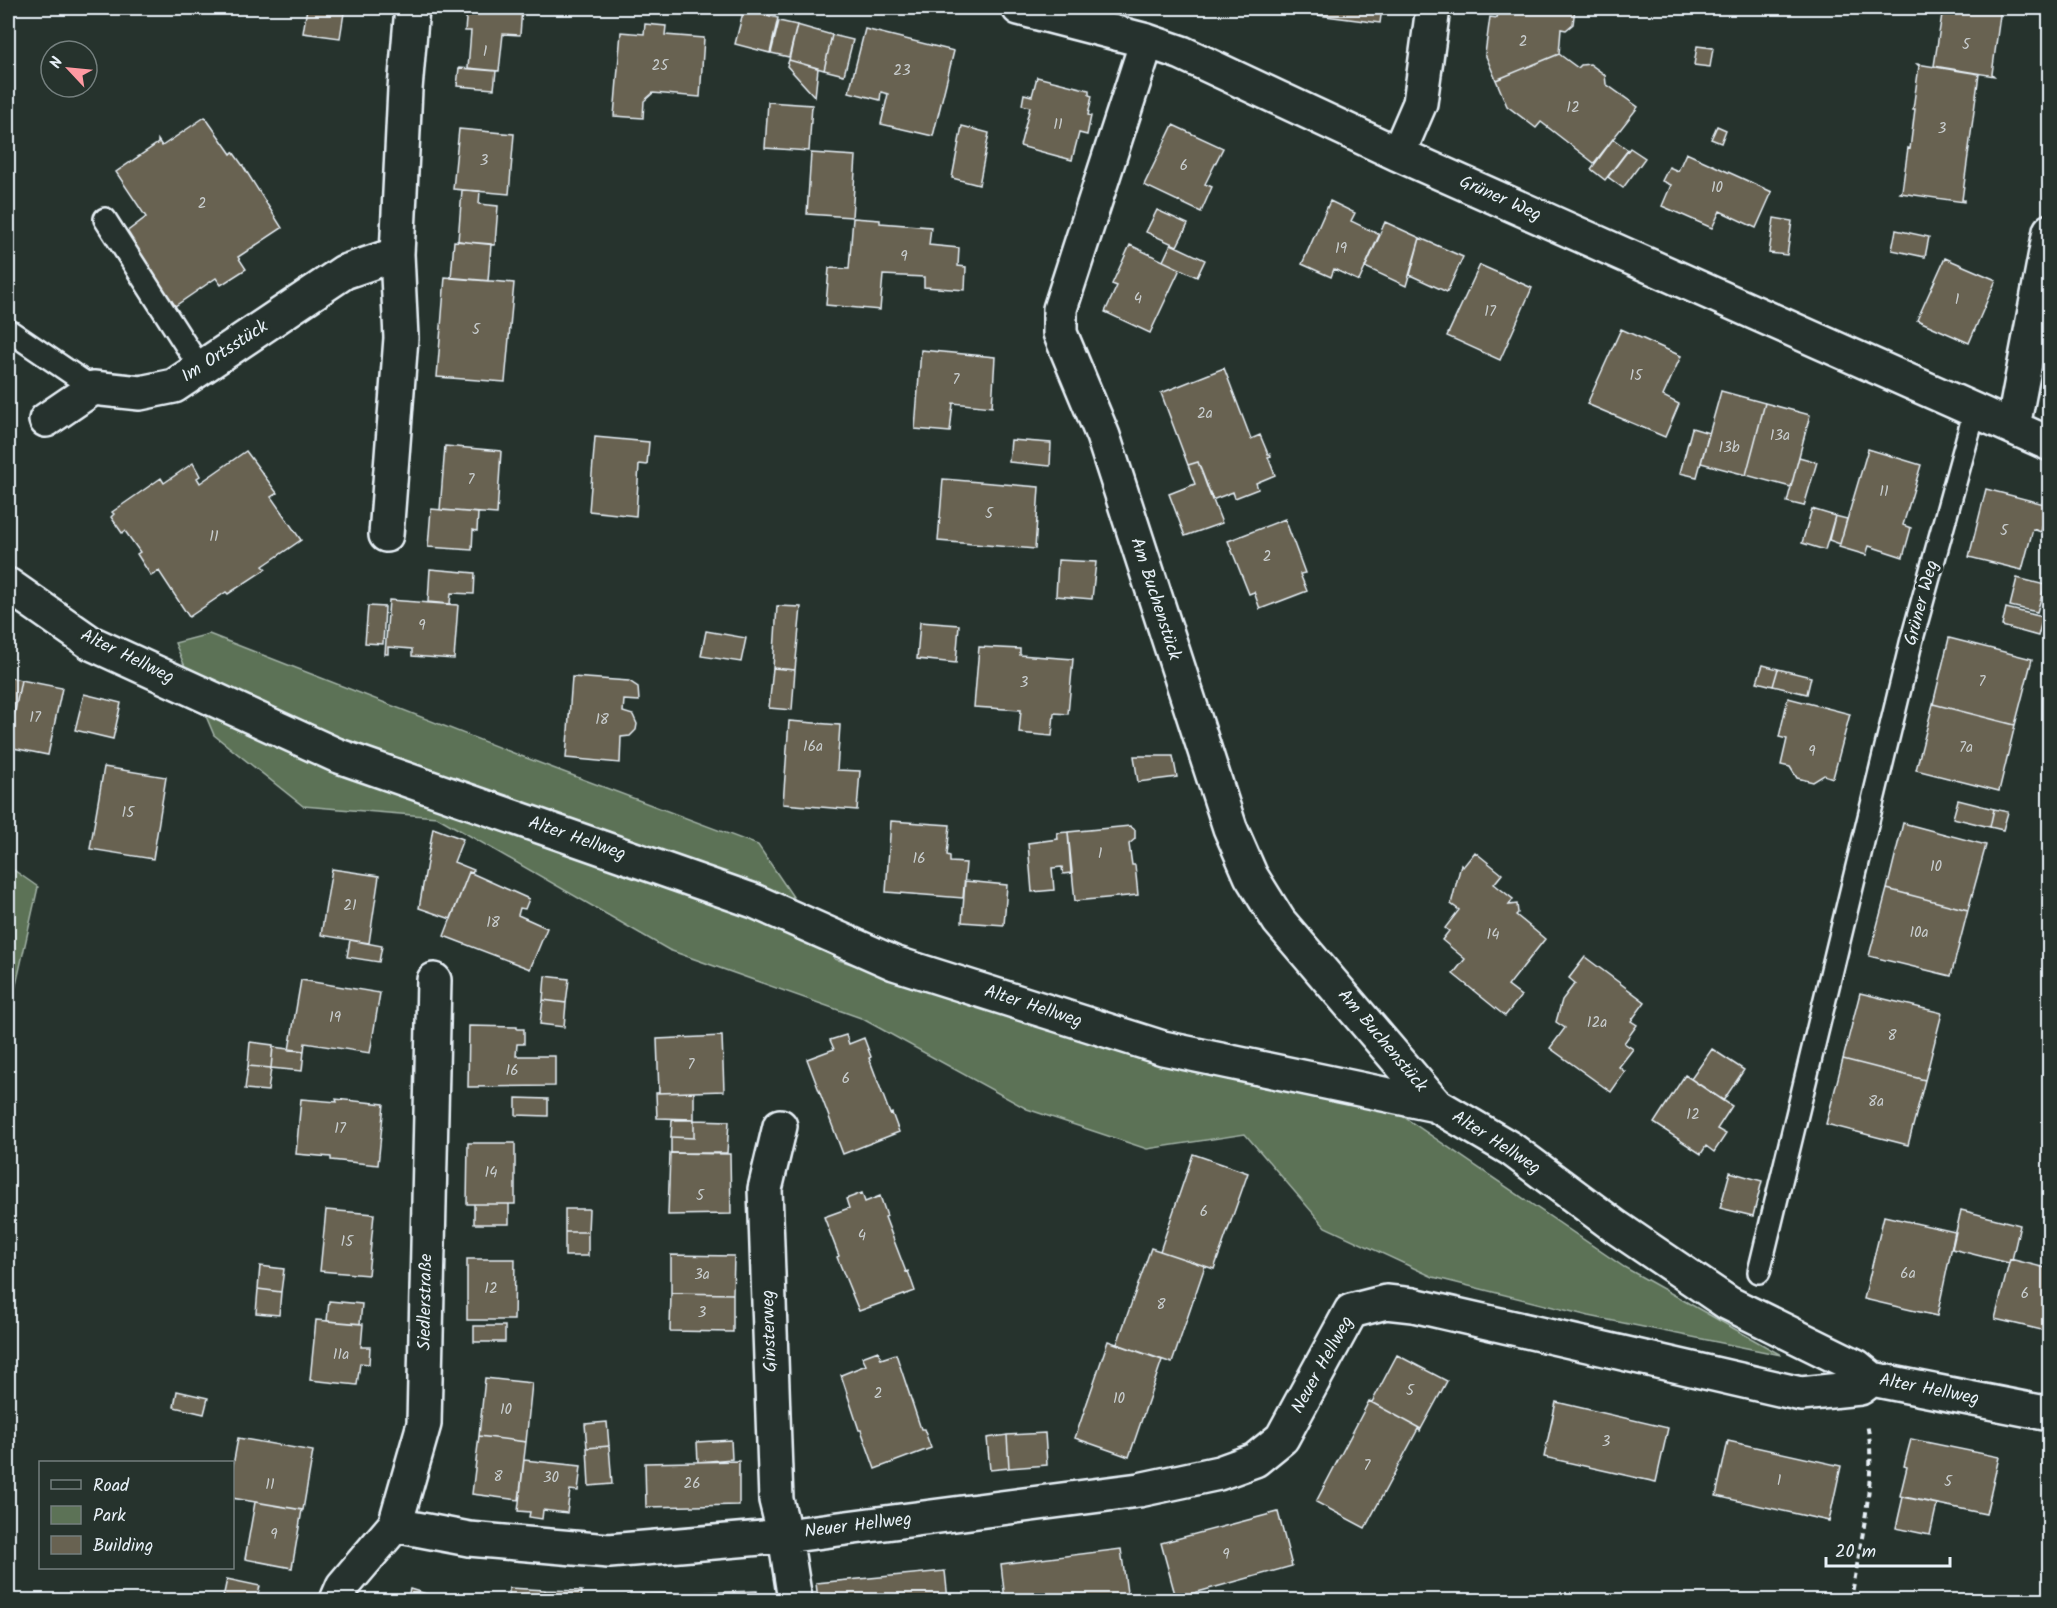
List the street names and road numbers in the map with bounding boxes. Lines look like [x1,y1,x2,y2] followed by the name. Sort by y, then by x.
[1454,168,1546,230] street label: Grüner Weg
[176,313,275,391] street label: Im Ortsstück
[1121,534,1189,665] street label: Am Buchenstück
[1897,557,1947,649] street label: Grüner Weg
[75,622,179,692] street label: Alter Hellweg
[524,809,630,869] street label: Alter Hellweg
[980,978,1086,1036] street label: Alter Hellweg
[1330,983,1434,1100] street label: Am Buchenstück
[1446,1103,1546,1183] street label: Alter Hellweg
[411,1253,441,1351] street label: Siedlerstraße
[754,1289,786,1373] street label: Ginsterweg
[1284,1311,1362,1419] street label: Neuer Hellweg
[1876,1366,1982,1414] street label: Alter Hellweg
[803,1505,913,1547] street label: Neuer Hellweg

